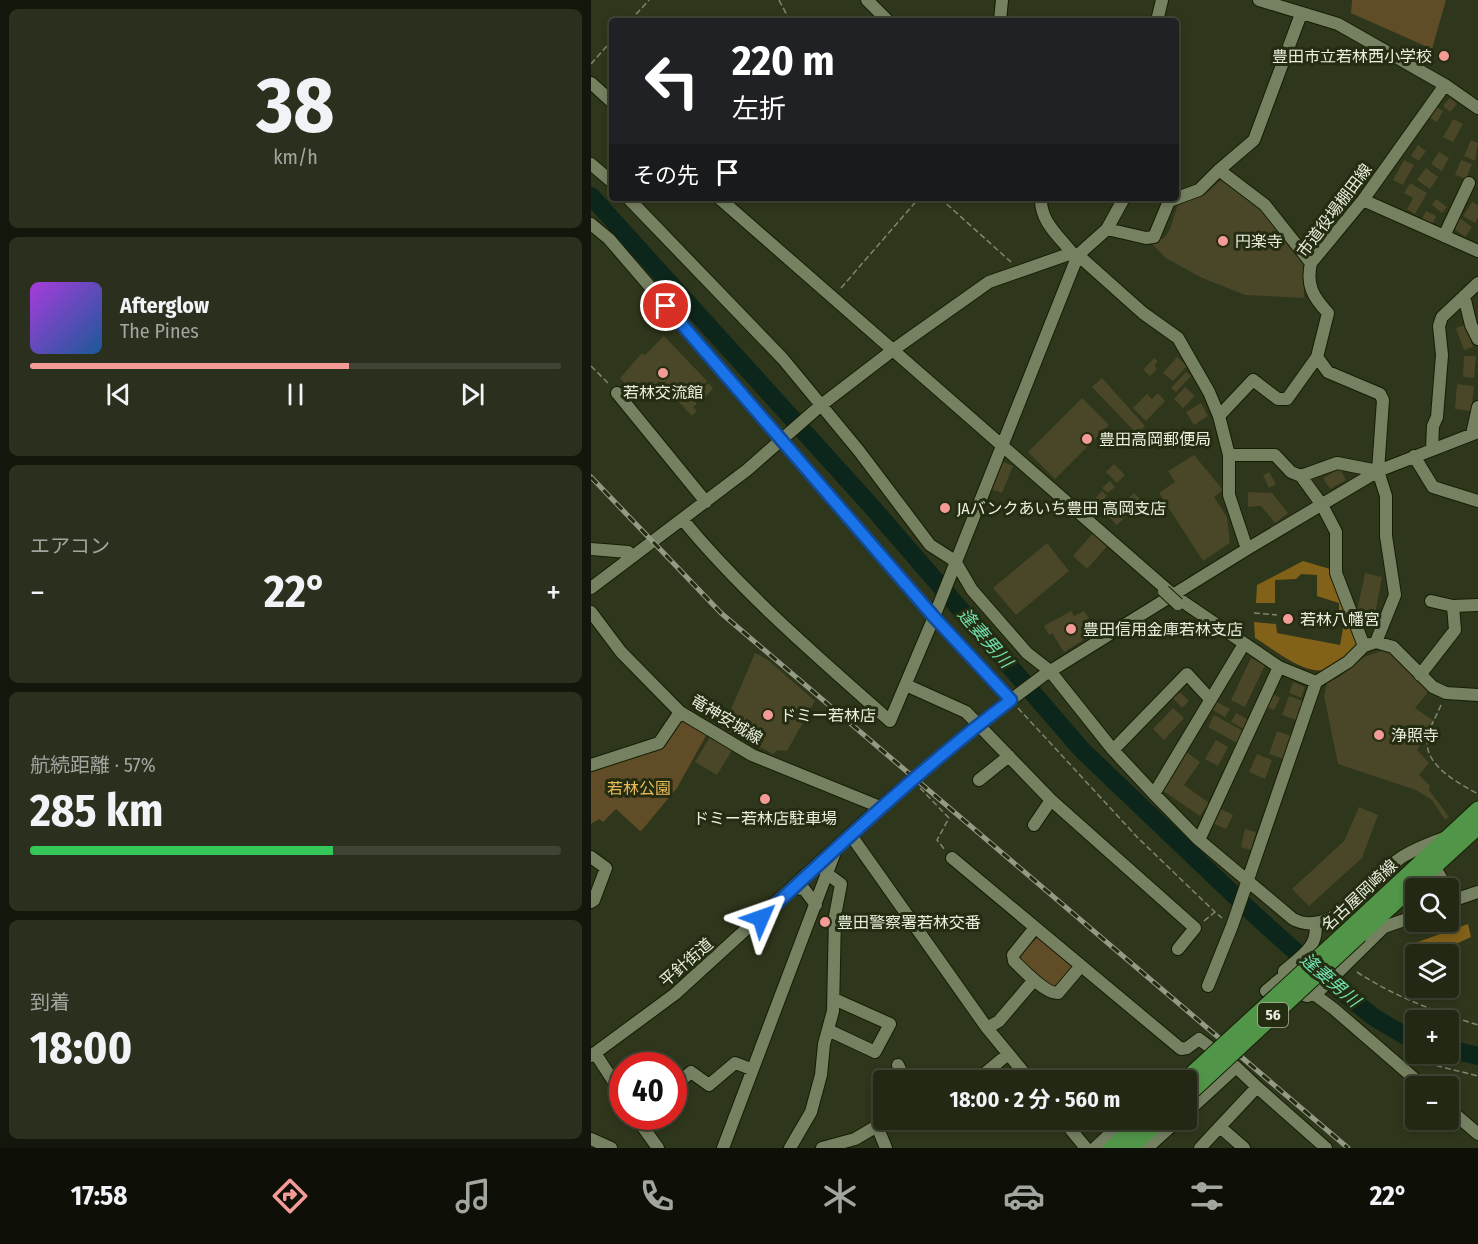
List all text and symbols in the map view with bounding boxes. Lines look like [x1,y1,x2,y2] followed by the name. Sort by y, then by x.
[732,36,835,86] text: 220 m
[633,42,711,120] icon: left
[1272,47,1432,66] place label: 豊田市立若林西小学校
[1437,49,1451,63] marker: 豊田市立若林西小学校
[256,59,335,153] text: 38
[732,93,786,125] text: 左折
[273,145,318,169] text: km/h
[711,156,744,189] icon: arrive
[1293,160,1376,261] street label: 市道役場棚田線
[633,162,699,189] text: その先
[1235,232,1283,251] place label: 円楽寺
[1216,234,1230,248] marker: 円楽寺
[640,280,691,331] pin
[649,289,682,322] icon: arrive
[120,292,209,319] text: Afterglow
[120,319,199,343] text: The Pines
[656,366,670,380] marker: 若林交流館
[102,378,135,411] icon: previous
[279,378,312,411] icon: pause
[456,378,489,411] icon: next
[623,383,703,402] place label: 若林交流館
[1099,430,1211,449] place label: 豊田高岡郵便局
[1080,432,1094,446] marker: 豊田高岡郵便局
[957,499,1166,518] place label: JAバンクあいち豊田 高岡支店
[938,501,952,515] marker: JAバンクあいち豊田 高岡支店
[30,534,110,558] text: エアコン
[264,565,327,619] text: 22°
[30,573,45,613] text: −
[546,573,561,613] text: +
[953,604,1018,674] water label: 逢妻男川
[1300,610,1380,629] place label: 若林八幡宮
[1281,612,1295,626] marker: 若林八幡宮
[1083,620,1243,639] place label: 豊田信用金庫若林支店
[1064,622,1078,636] marker: 豊田信用金庫若林支店
[688,691,766,748] street label: 竜神安城線
[780,706,876,725] place label: ドミー若林店
[761,708,775,722] marker: ドミー若林店
[1391,726,1439,745] place label: 浄照寺
[1372,728,1386,742] marker: 浄照寺
[30,753,156,777] text: 航続距離 · 57%
[607,779,671,798] park label: 若林公園
[30,784,163,838] text: 285 km
[758,792,772,806] marker: ドミー若林店駐車場
[693,809,837,828] place label: ドミー若林店駐車場
[1318,856,1401,935] street label: 名古屋岡崎線
[1405,878,1459,1130] map controls
[1405,878,1459,932] button: search
[729,886,793,950] position arrow
[837,913,981,932] place label: 豊田警察署若林交番
[818,915,832,929] marker: 豊田警察署若林交番
[656,934,717,991] street label: 平針街道
[1405,944,1459,998] button: layers
[1296,948,1366,1013] water label: 逢妻男川
[30,990,70,1014] text: 到着
[1258,1003,1288,1027] road number: 56
[1405,1010,1459,1064] button: +
[30,1021,132,1075] text: 18:00
[609,1052,687,1130] speed limit sign: 40
[1405,1076,1459,1130] button: −
[950,1086,1120,1113] text: 18:00 · 2 分 · 560 m
[269,1175,311,1217] icon: directions
[452,1175,494,1217] icon: music
[636,1175,678,1217] icon: phone
[819,1175,861,1217] icon: climate
[1003,1175,1045,1217] icon: car
[1186,1175,1228,1217] icon: filters
[71,1180,128,1212] text: 17:58
[1370,1180,1407,1212] text: 22°

